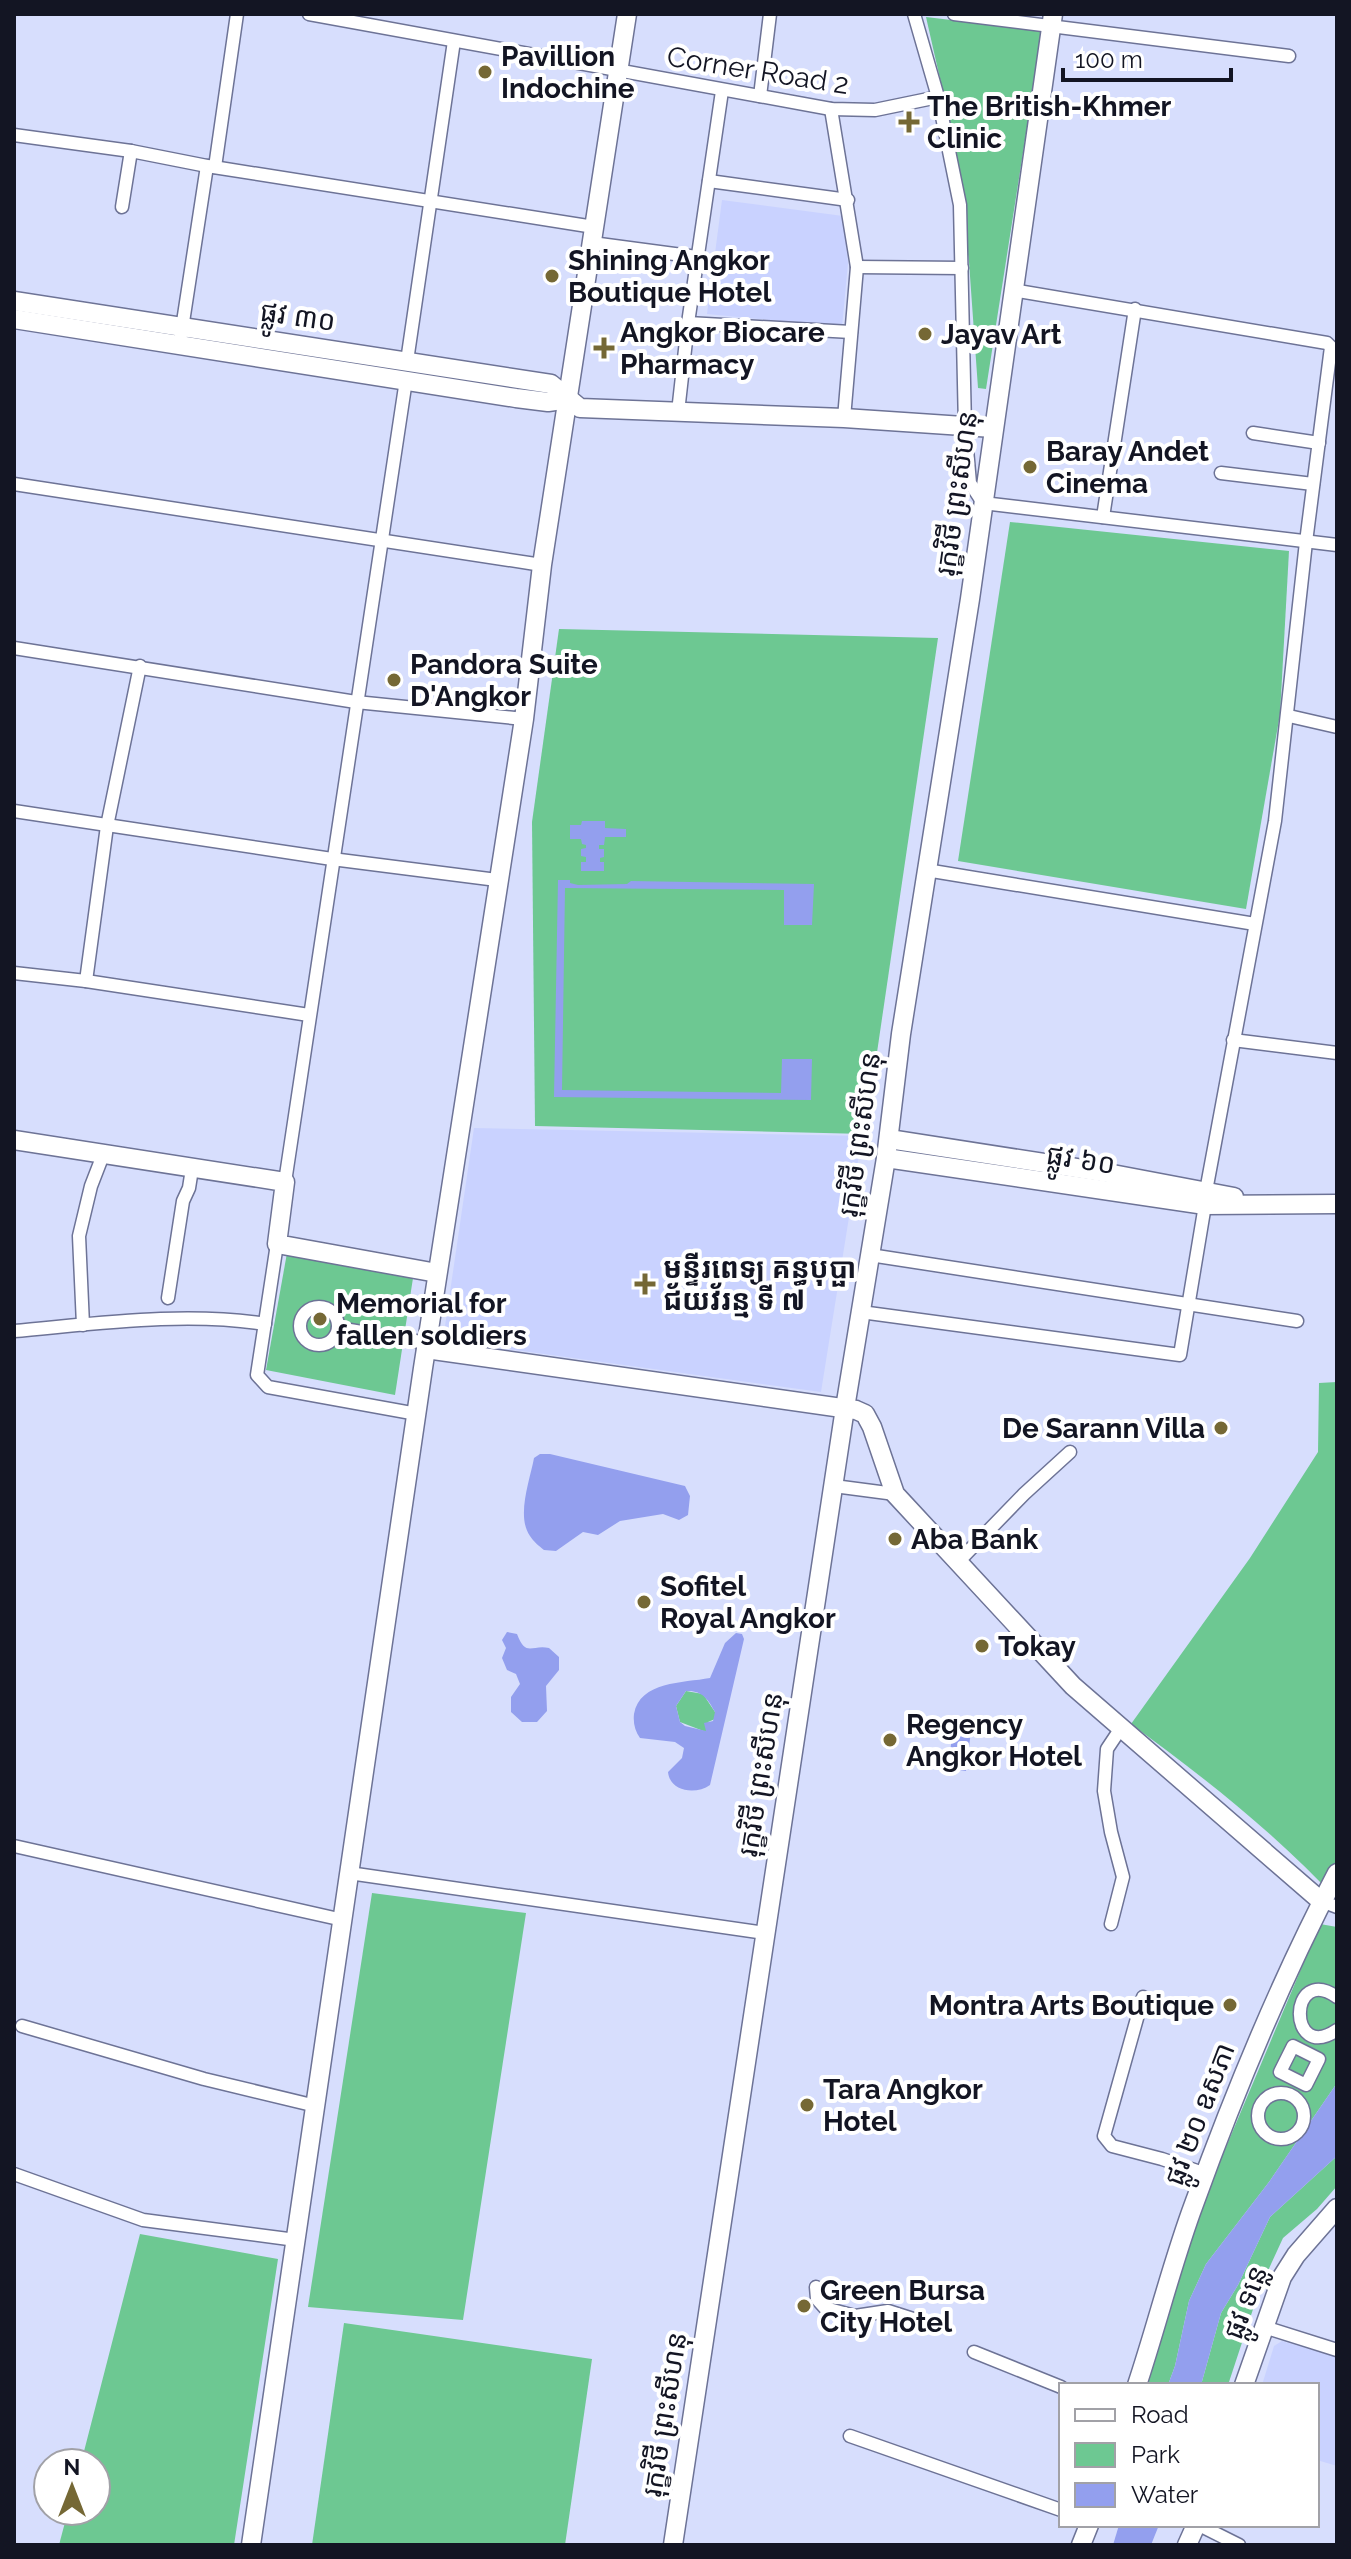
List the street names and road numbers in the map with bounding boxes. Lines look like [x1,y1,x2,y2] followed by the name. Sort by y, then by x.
[665,40,851,101] street label: Corner Road 2
[257,295,338,346] street label: ផ្លូវ ៣០
[927,408,986,578] street label: រុក្ខវិថី ព្រះសីហនុ
[830,1049,889,1219] street label: រុក្ខវិថី ព្រះសីហនុ
[1043,1138,1118,1189] street label: ផ្លូវ ៦០
[729,1689,792,1859] street label: រុក្ខវិថី ព្រះសីហនុ
[1157,2038,1249,2193] street label: ផ្លូវ ២០ ឧសភា
[1216,2260,1282,2347] street label: ផ្លូវ ទន្លេ
[633,2329,696,2499] street label: រុក្ខវិថី ព្រះសីហនុ

